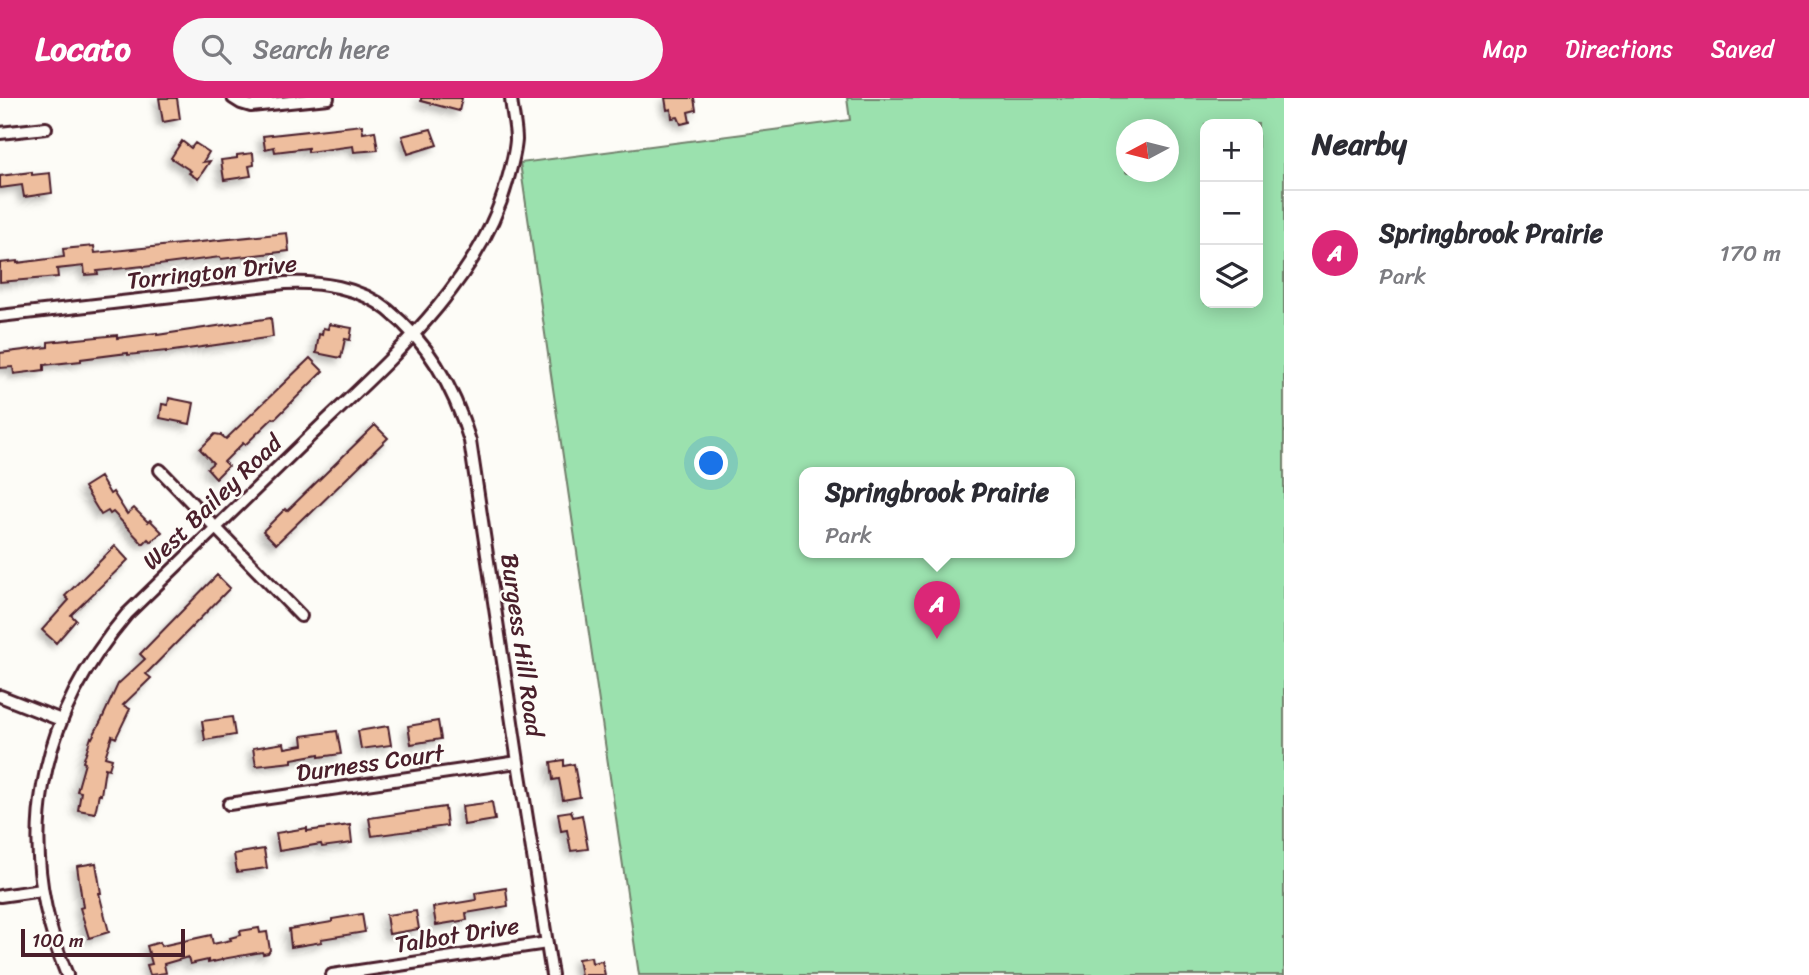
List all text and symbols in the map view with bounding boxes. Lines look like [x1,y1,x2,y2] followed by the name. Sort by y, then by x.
[173,18,663,81] search box
[35,20,131,78] text: Locato
[253,26,390,72] text: Search here
[1483,28,1527,70] text: Map
[1565,28,1673,70] text: Directions
[1711,28,1774,70] text: Saved
[197,30,235,68] icon: search
[1312,117,1407,171] text: Nearby
[1116,119,1179,182] north arrow
[1200,119,1263,308] map controls
[1200,119,1263,182] button: +
[1200,182,1263,245] button: −
[1379,210,1603,256] text: Springbrook Prairie
[1327,233,1343,274] text: A
[1720,233,1781,274] text: 170 m
[125,242,299,302] street label: Torrington Drive
[1200,245,1263,308] button: layers
[1379,256,1426,297] text: Park
[132,423,293,580] street label: West Bailey Road
[694,446,728,480] your location
[799,467,1075,558] popup
[825,469,1049,515] text: Springbrook Prairie
[825,515,872,556] text: Park
[488,551,556,742] street label: Burgess Hill Road
[914,581,960,639] pin: A
[293,732,448,794] street label: Durness Court
[392,904,522,966] street label: Talbot Drive
[32,924,84,957] text: 100 m
[21,926,186,958] scale bar

